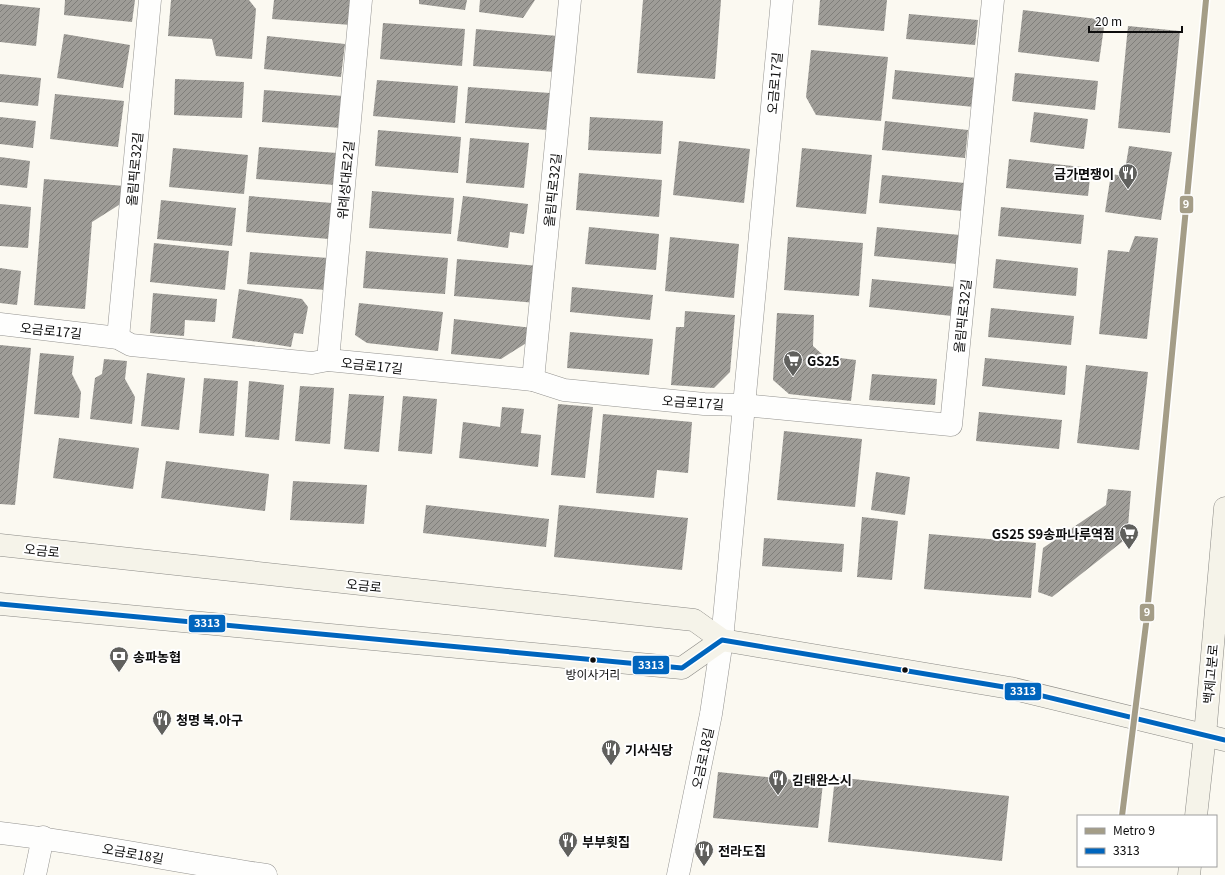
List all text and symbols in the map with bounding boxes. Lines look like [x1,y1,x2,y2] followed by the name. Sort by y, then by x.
[1089,8,1182,34] scale bar
[1095,12,1122,29] text: 20 m
[762,51,786,115] street label: 오금로17길
[121,131,147,207] street label: 올림픽로32길
[332,140,358,220] street label: 위례성대로2길
[539,152,565,228] street label: 올림픽로32길
[1117,162,1139,190] restaurant icon: 금가면쟁이
[1054,164,1114,183] place label: 금가면쟁이
[1179,195,1194,214] line badge: 9
[1183,195,1189,211] text: 9
[949,278,975,354] street label: 올림픽로32길
[19,317,83,343] street label: 오금로17길
[782,349,804,377] supermarket icon: GS25
[807,351,840,370] place label: GS25
[340,352,404,378] street label: 오금로17길
[661,390,725,414] street label: 오금로17길
[1118,522,1140,550] supermarket icon: GS25 S9송파나루역점
[992,524,1115,543] place label: GS25 S9송파나루역점
[23,539,61,561] street label: 오금로
[345,574,383,596] street label: 오금로
[1139,603,1155,622] line badge: 9
[1144,603,1150,619] text: 9
[188,614,226,633] line badge: 3313
[194,614,220,630] text: 3313
[1198,643,1222,705] street label: 백제고분로
[108,645,130,673] bank icon: 송파농협
[133,647,181,666] place label: 송파농협
[588,655,598,665] marker: 방이사거리
[632,655,670,675] line badge: 3313
[638,656,664,672] text: 3313
[565,665,621,682] place label: 방이사거리
[900,665,910,675] unlabelled marker
[1004,682,1042,701] line badge: 3313
[1010,682,1036,698] text: 3313
[151,708,173,736] restaurant icon: 청명 복.아구
[176,710,243,729] place label: 청명 복.아구
[686,726,718,790] street label: 오금로18길
[600,738,622,766] restaurant icon: 기사식당
[625,740,673,759] place label: 기사식당
[767,768,789,796] restaurant icon: 김태완스시
[792,770,852,789] place label: 김태완스시
[1077,815,1217,867] legend
[1113,821,1155,838] text: Metro 9
[557,830,579,858] restaurant icon: 부부횟집
[582,832,630,851] place label: 부부횟집
[101,838,165,868] street label: 오금로18길
[693,839,715,867] restaurant icon: 전라도집
[718,841,766,860] place label: 전라도집
[1113,841,1140,858] text: 3313

